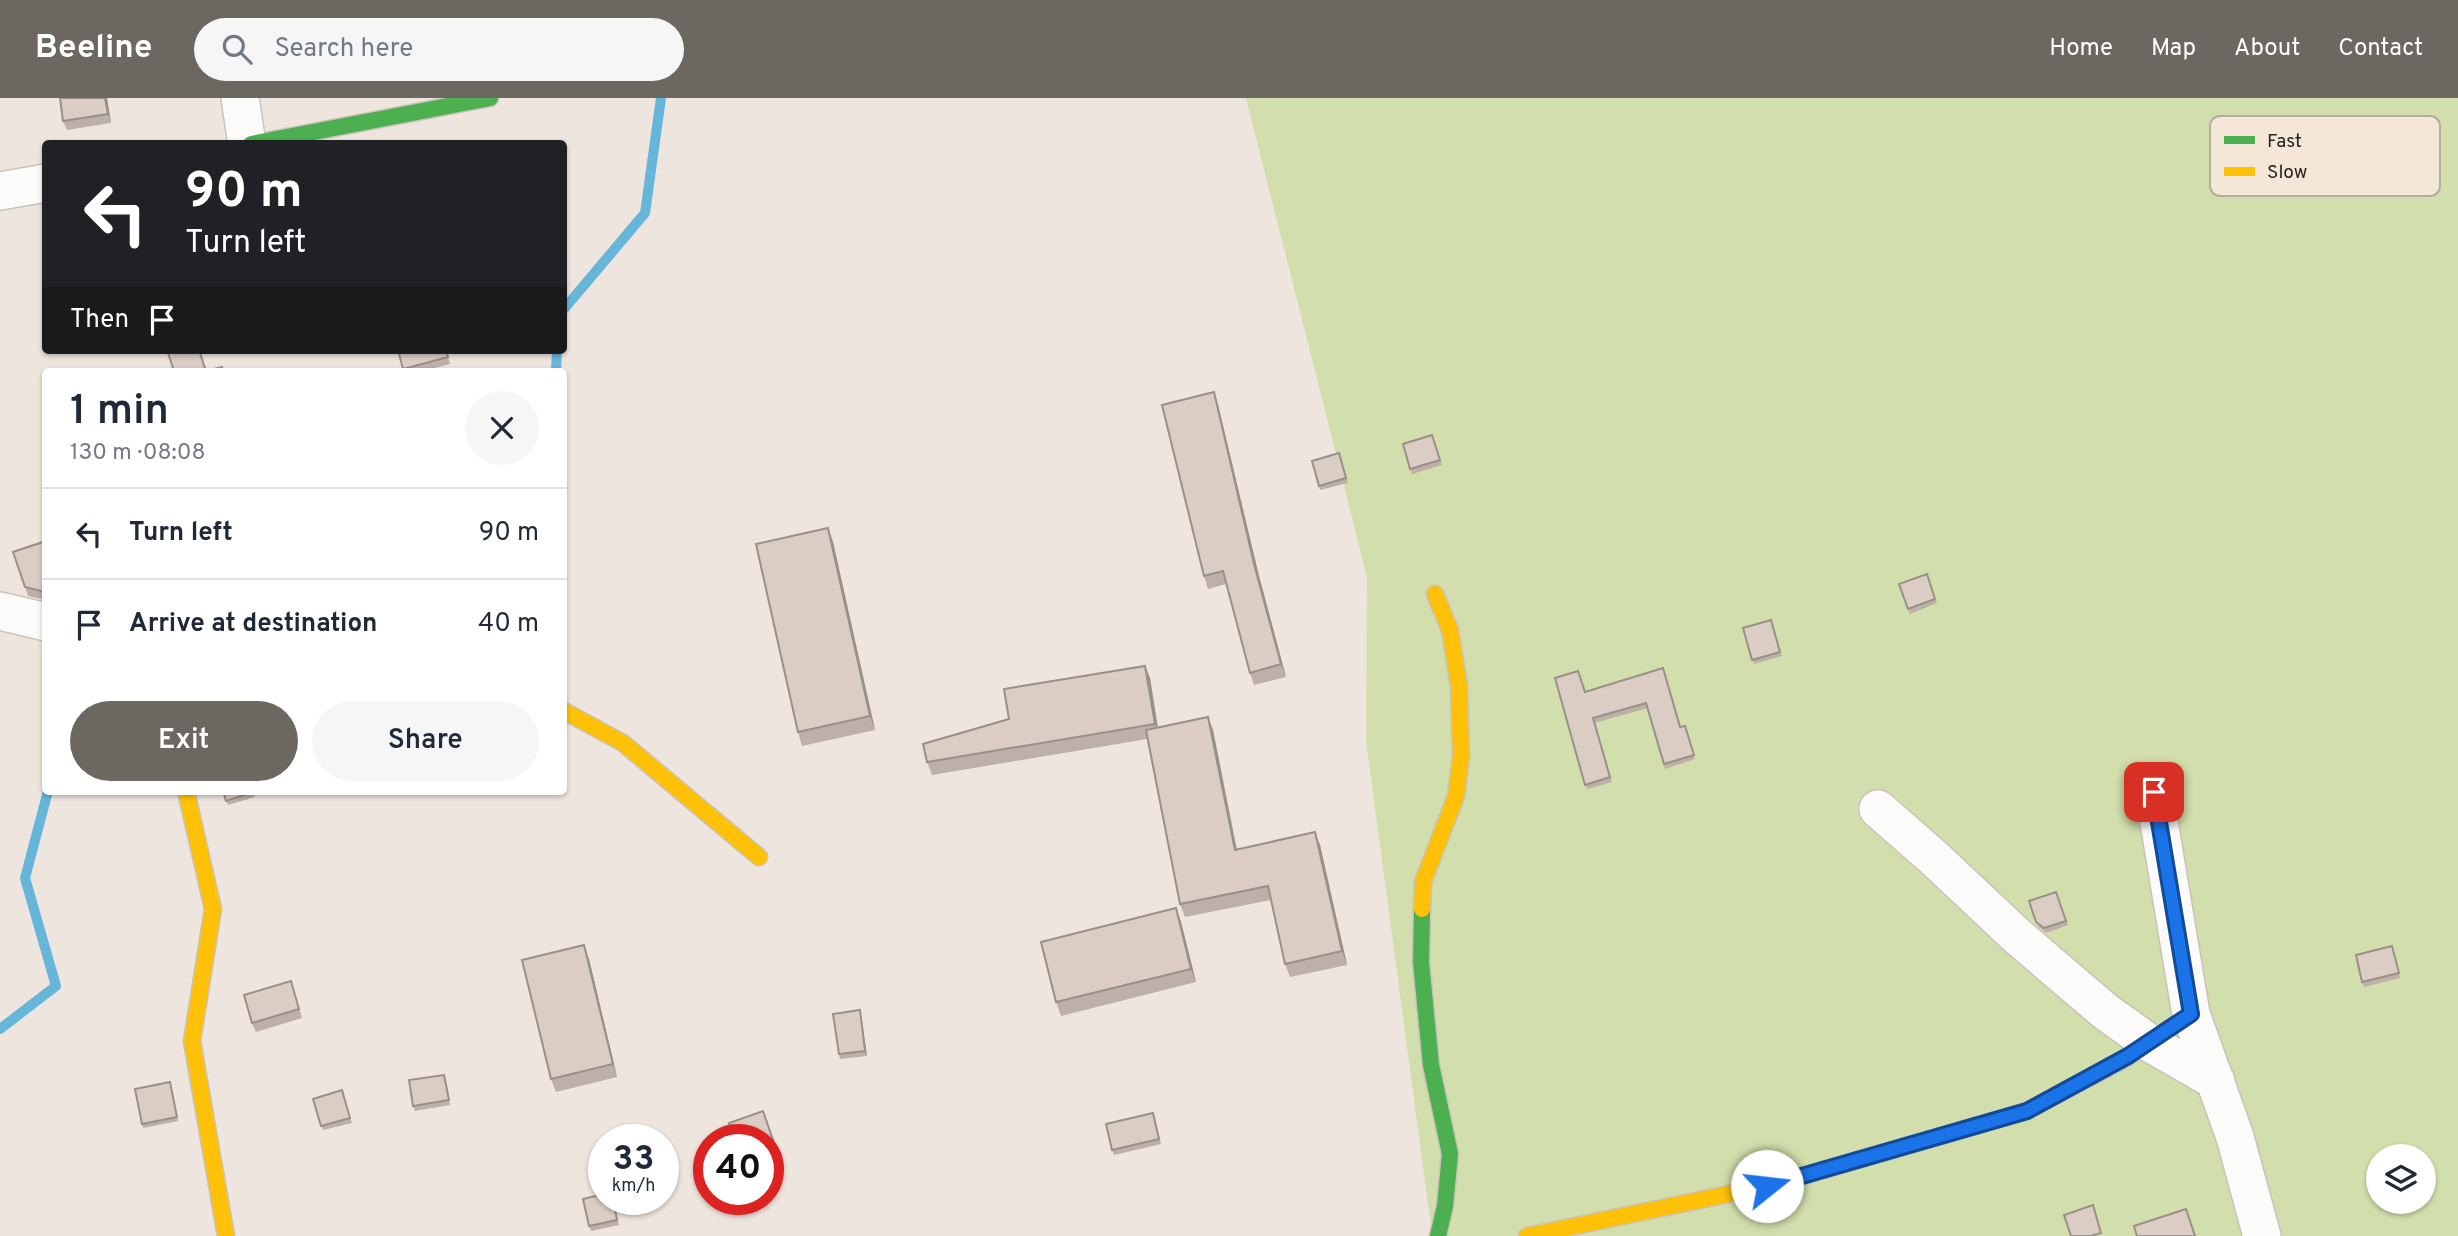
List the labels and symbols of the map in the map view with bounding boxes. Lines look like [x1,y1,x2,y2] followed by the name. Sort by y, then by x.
[2210,116,2440,196] legend
[2267,130,2302,154] text: Fast
[2267,161,2307,185] text: Slow
[2124,762,2184,822] pin
[693,1124,784,1215] speed limit sign: 40
[1730,1149,1804,1223] position arrow

